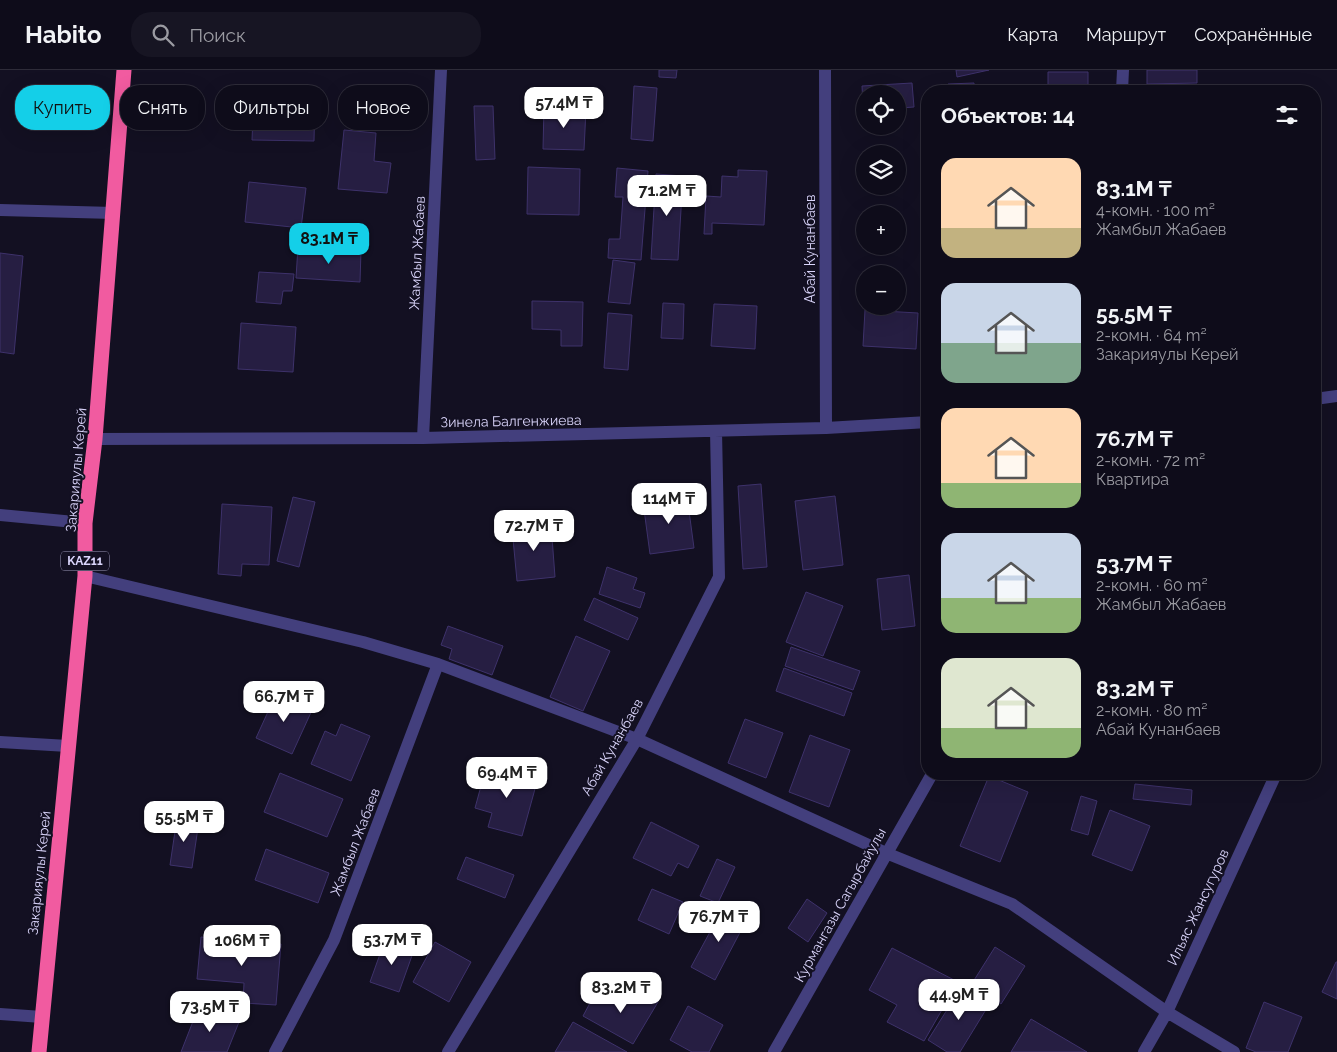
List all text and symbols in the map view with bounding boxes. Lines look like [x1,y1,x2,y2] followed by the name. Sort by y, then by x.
[131,12,481,57] search box
[25,20,101,49] text: Habito
[149,21,177,49] icon: search
[189,24,246,46] text: Поиск
[1007,24,1058,45] text: Карта
[1086,24,1166,45] text: Маршрут
[1194,24,1312,45] text: Сохранённые
[15,85,110,130] chip: Купить
[120,85,205,130] chip: Снять
[215,85,328,130] chip: Фильтры
[338,85,428,130] chip: Новое
[856,85,906,315] map controls
[856,85,906,135] button: locate
[518,87,610,129] pin: 57.4M ₸
[535,93,593,112] text: 57.4M ₸
[1273,101,1301,129] icon: filters
[941,103,1075,128] text: Объектов: 14
[856,145,906,195] button: layers
[621,174,713,217] pin: 71.2M ₸
[1096,176,1172,201] text: 83.1M ₸
[981,178,1041,238] icon: home
[638,181,696,200] text: 71.2M ₸
[802,194,818,304] street label: Абай Кунанбаев
[406,196,428,310] street label: Жамбыл Жабаев
[1096,201,1215,220] text: 4-комн. · 100 m²
[856,205,906,255] button: +
[1096,220,1226,239] text: Жамбыл Жабаев
[283,222,375,265] pin: 83.1M ₸
[300,229,358,248] text: 83.1M ₸
[856,265,906,315] button: −
[1096,301,1172,326] text: 55.5M ₸
[981,303,1041,363] icon: home
[1096,326,1207,345] text: 2-комн. · 64 m²
[1096,345,1239,364] text: Закарияулы Керей
[63,407,89,533] street label: Закарияулы Керей
[440,412,582,430] street label: Зинела Балгенжиева
[1096,426,1173,451] text: 76.7M ₸
[981,428,1041,488] icon: home
[1096,451,1205,470] text: 2-комн. · 72 m²
[1096,470,1169,489] text: Квартира
[628,482,710,525] pin: 114M ₸
[643,489,695,508] text: 114M ₸
[488,510,580,552] pin: 72.7M ₸
[505,516,563,535] text: 72.7M ₸
[1096,551,1172,576] text: 53.7M ₸
[61,552,109,571] road number: KAZ11
[981,553,1041,613] icon: home
[1096,576,1208,595] text: 2-комн. · 60 m²
[1096,595,1226,614] text: Жамбыл Жабаев
[1096,676,1173,701] text: 83.2M ₸
[981,678,1041,738] icon: home
[238,680,330,723] pin: 66.7M ₸
[254,687,314,706] text: 66.7M ₸
[578,696,646,798] street label: Абай Кунанбаев
[1096,701,1208,720] text: 2-комн. · 80 m²
[1096,720,1221,739] text: Абай Кунанбаев
[461,756,553,799] pin: 69.4M ₸
[477,763,537,782] text: 69.4M ₸
[327,786,383,898] street label: Жамбыл Жабаев
[138,800,230,843] pin: 55.5M ₸
[155,807,213,826] text: 55.5M ₸
[25,810,53,936] street label: Закарияулы Керей
[791,825,889,985] street label: Курмангазы Сагырбайулы
[1164,846,1232,968] street label: Ильяс Жансугуров
[673,900,765,943] pin: 76.7M ₸
[690,907,748,926] text: 76.7M ₸
[201,924,283,967] pin: 106M ₸
[346,924,438,966] pin: 53.7M ₸
[363,930,421,949] text: 53.7M ₸
[214,931,270,950] text: 106M ₸
[575,972,667,1014] pin: 83.2M ₸
[592,978,650,997] text: 83.2M ₸
[913,978,1005,1021] pin: 44.9M ₸
[930,985,988,1004] text: 44.9M ₸
[164,990,256,1033] pin: 73.5M ₸
[181,997,239,1016] text: 73.5M ₸

